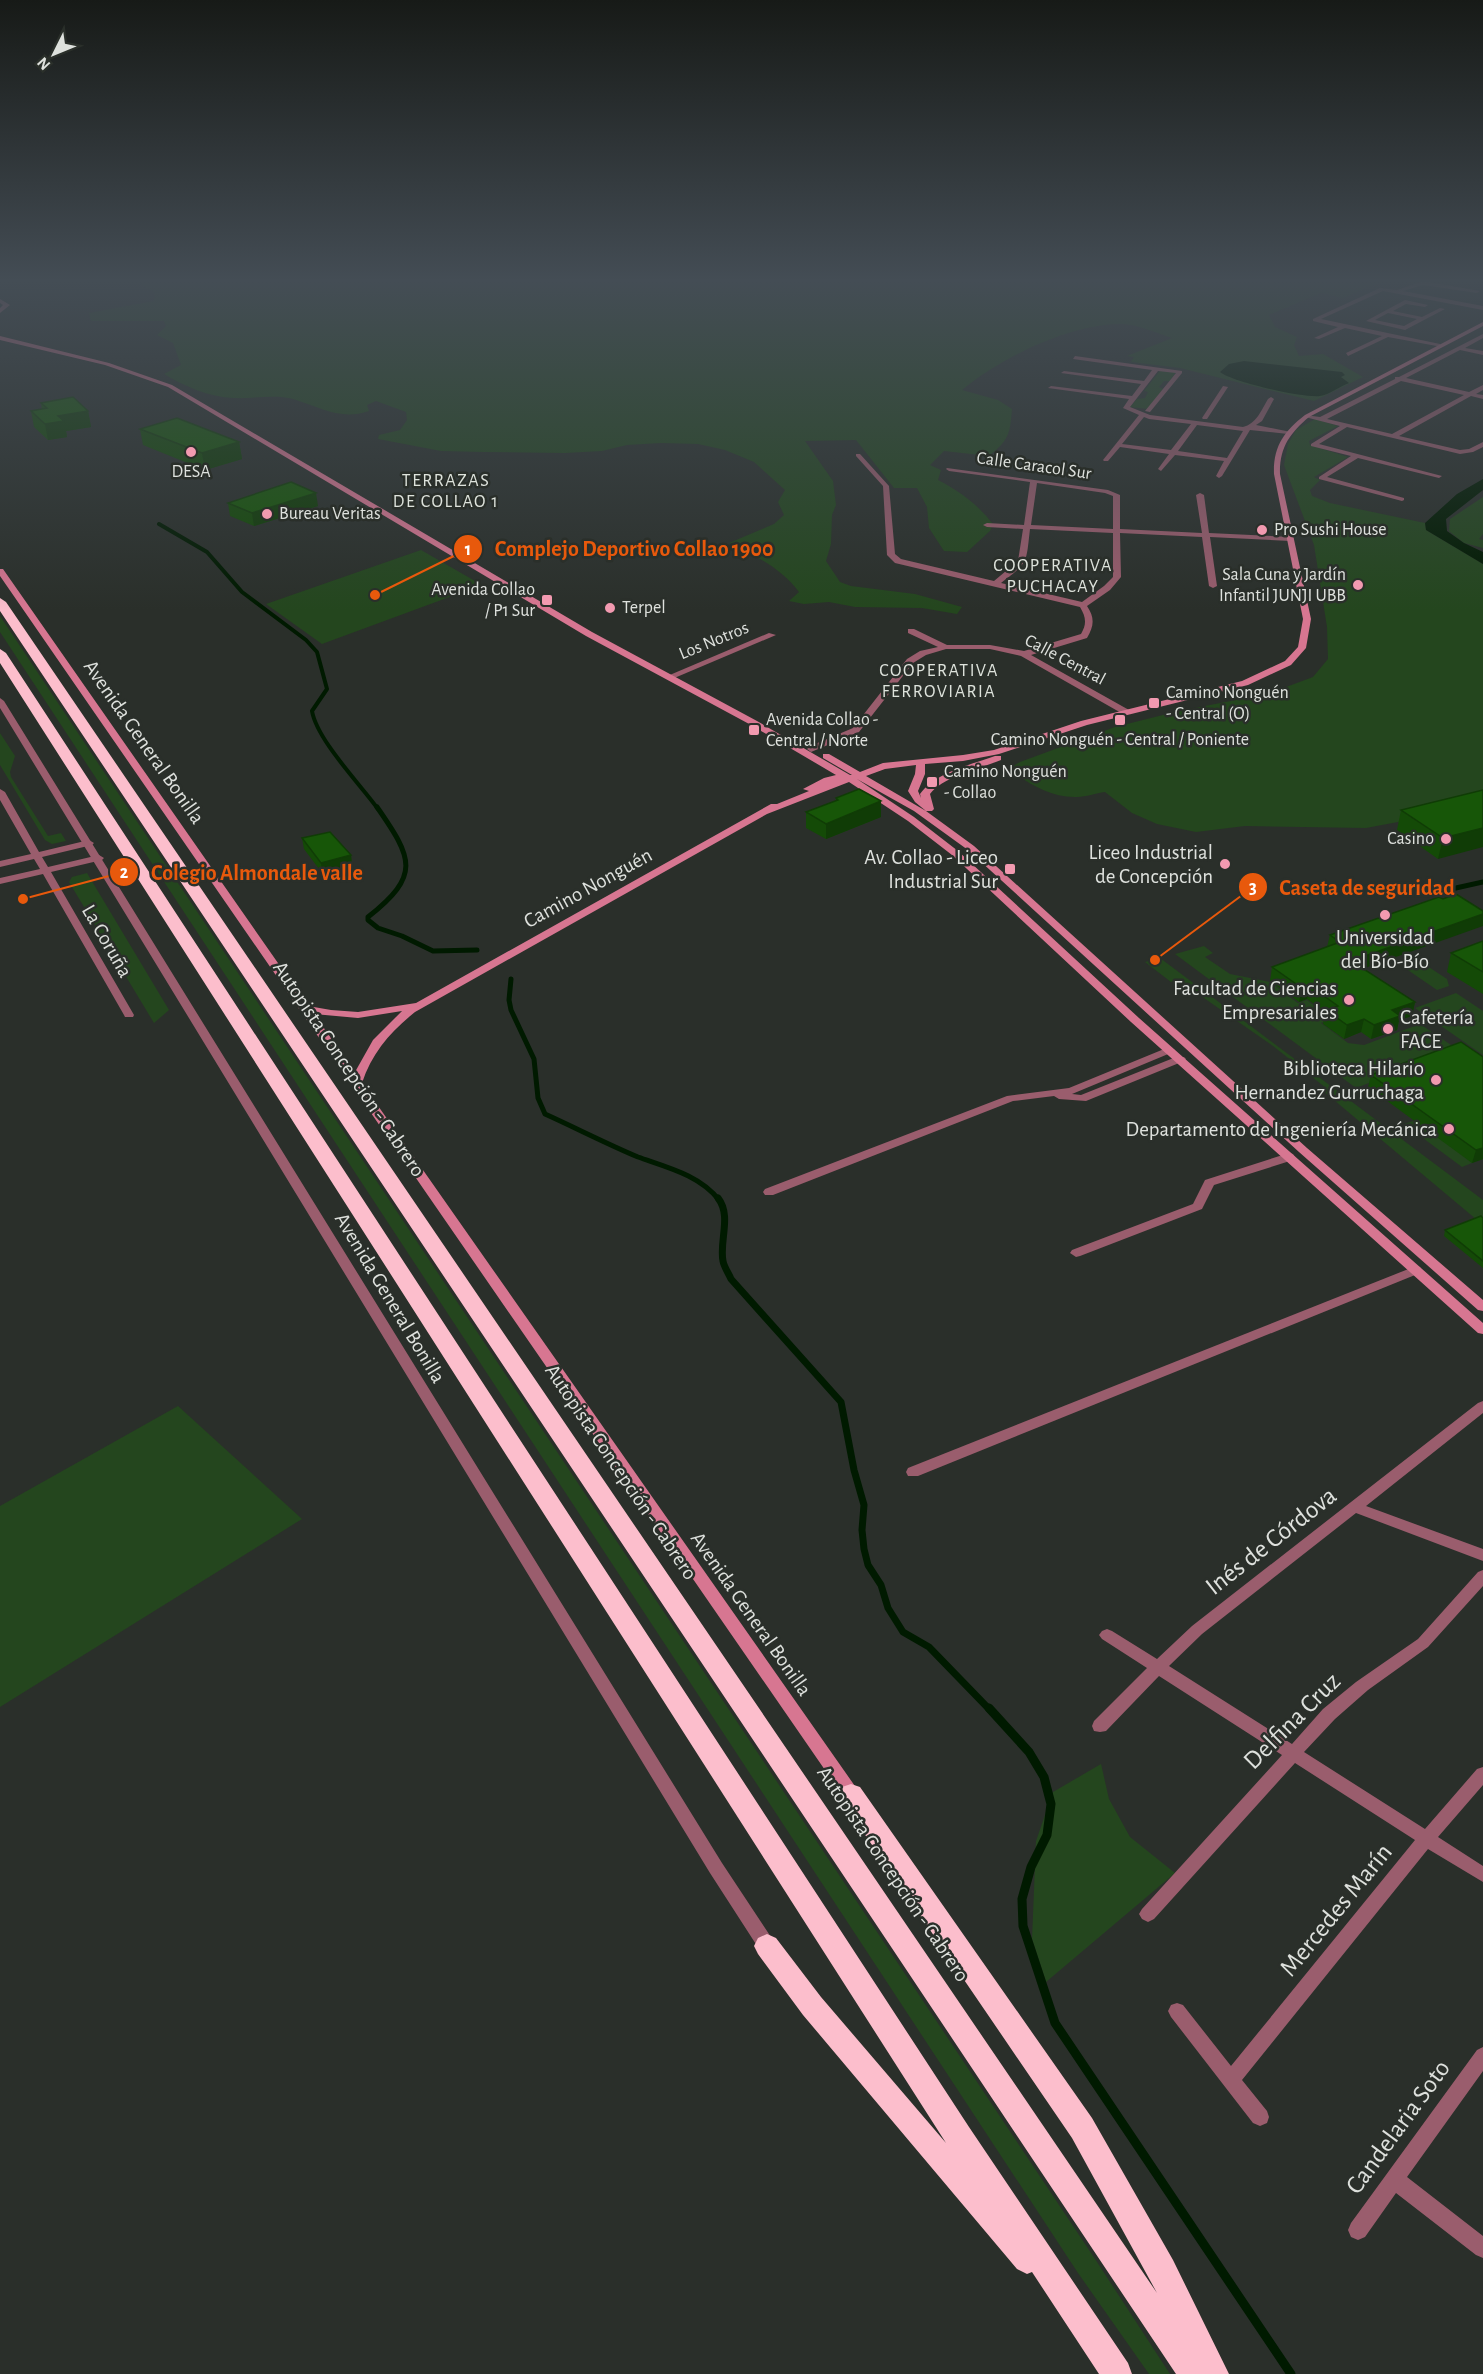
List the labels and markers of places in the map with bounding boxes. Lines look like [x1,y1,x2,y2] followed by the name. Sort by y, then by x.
[184,445,198,459] marker: DESA
[171,463,211,481] place label: DESA
[279,505,381,523] place label: Bureau Veritas
[260,507,274,521] marker: Bureau Veritas
[1274,521,1387,539] place label: Pro Sushi House
[1255,523,1269,537] marker: Pro Sushi House
[453,529,786,569] callout: Complejo Deportivo Collao 1900
[1219,566,1346,605] place label: Sala Cuna y Jardín Infantil JUNJI UBB
[1351,578,1365,592] marker: Sala Cuna y Jardín Infantil JUNJI UBB
[431,581,535,620] place label: Avenida Collao / P1 Sur
[540,593,554,607] marker: Avenida Collao / P1 Sur
[622,599,666,617] place label: Terpel
[603,601,617,615] marker: Terpel
[1166,684,1289,723] place label: Camino Nonguén - Central (O)
[1147,696,1161,710] marker: Camino Nonguén - Central (O)
[766,711,878,750] place label: Avenida Collao - Central / Norte
[1113,713,1127,727] marker: Camino Nonguén - Central / Poniente
[747,723,761,737] marker: Avenida Collao - Central / Norte
[991,731,1249,749] place label: Camino Nonguén - Central / Poniente
[944,763,1067,802] place label: Camino Nonguén - Collao
[925,775,939,789] marker: Camino Nonguén - Collao
[1387,830,1434,848] place label: Casino
[1439,832,1453,846] marker: Casino
[1089,842,1213,887] place label: Liceo Industrial de Concepción
[864,847,998,892] place label: Av. Collao - Liceo Industrial Sur
[109,852,375,892] callout: Colegio Almondale valle
[1218,857,1232,871] marker: Liceo Industrial de Concepción
[1003,862,1017,876] marker: Av. Collao - Liceo Industrial Sur
[1238,867,1467,907] callout: Caseta de seguridad
[1378,908,1392,922] marker: Universidad del Bío-Bío
[1336,927,1434,972] place label: Universidad del Bío-Bío
[1173,978,1337,1023] place label: Facultad de Ciencias Empresariales
[1342,993,1356,1007] marker: Facultad de Ciencias Empresariales
[1400,1007,1474,1052] place label: Cafetería FACE
[1381,1022,1395,1036] marker: Cafetería FACE
[1234,1058,1424,1103] place label: Biblioteca Hilario Hernandez Gurruchaga
[1429,1073,1443,1087] marker: Biblioteca Hilario Hernandez Gurruchaga
[1126,1119,1437,1140] place label: Departamento de Ingeniería Mecánica
[1442,1122,1456,1136] marker: Departamento de Ingeniería Mecánica

